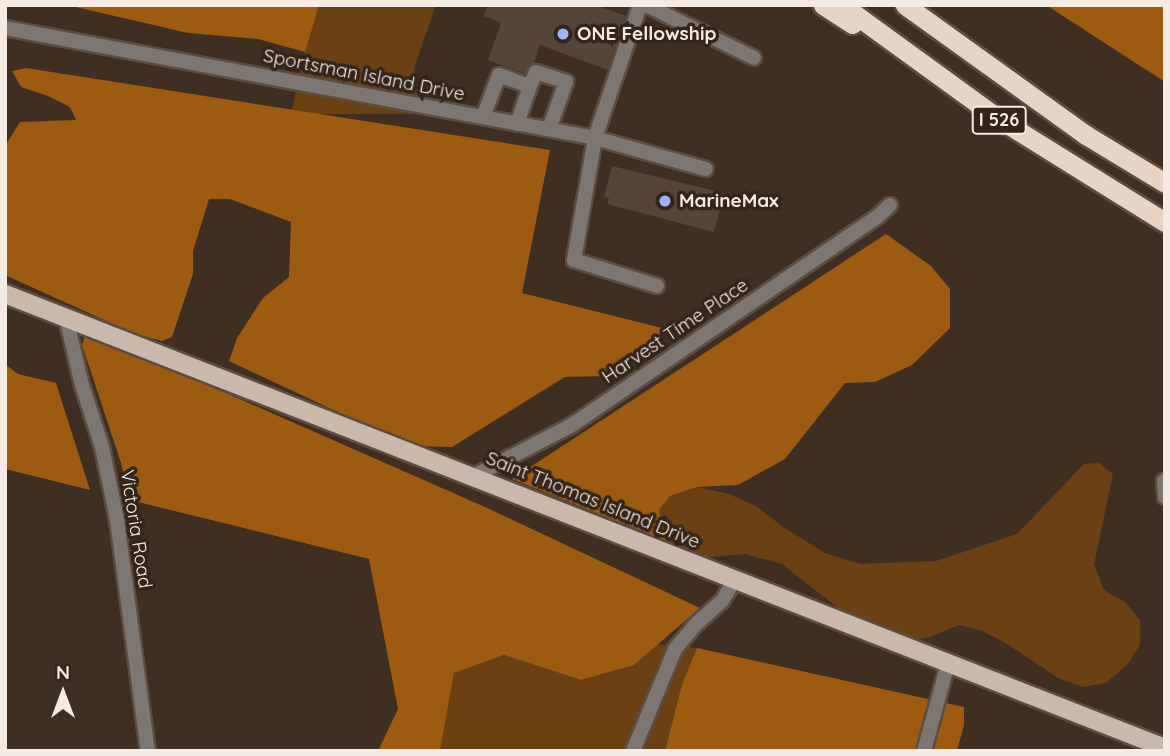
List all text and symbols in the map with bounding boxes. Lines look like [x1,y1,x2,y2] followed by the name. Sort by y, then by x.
[577,23,716,45] place label: ONE Fellowship
[555,26,571,42] marker: ONE Fellowship
[261,44,467,106] street label: Sportsman Island Drive
[971,106,1027,134] road number: I 526
[679,190,779,212] place label: MarineMax
[657,193,673,209] marker: MarineMax
[598,274,752,388] street label: Harvest Time Place
[483,447,703,553] street label: Saint Thomas Island Drive
[115,468,157,590] street label: Victoria Road
[28,658,98,728] north arrow
[56,660,70,684] text: N

